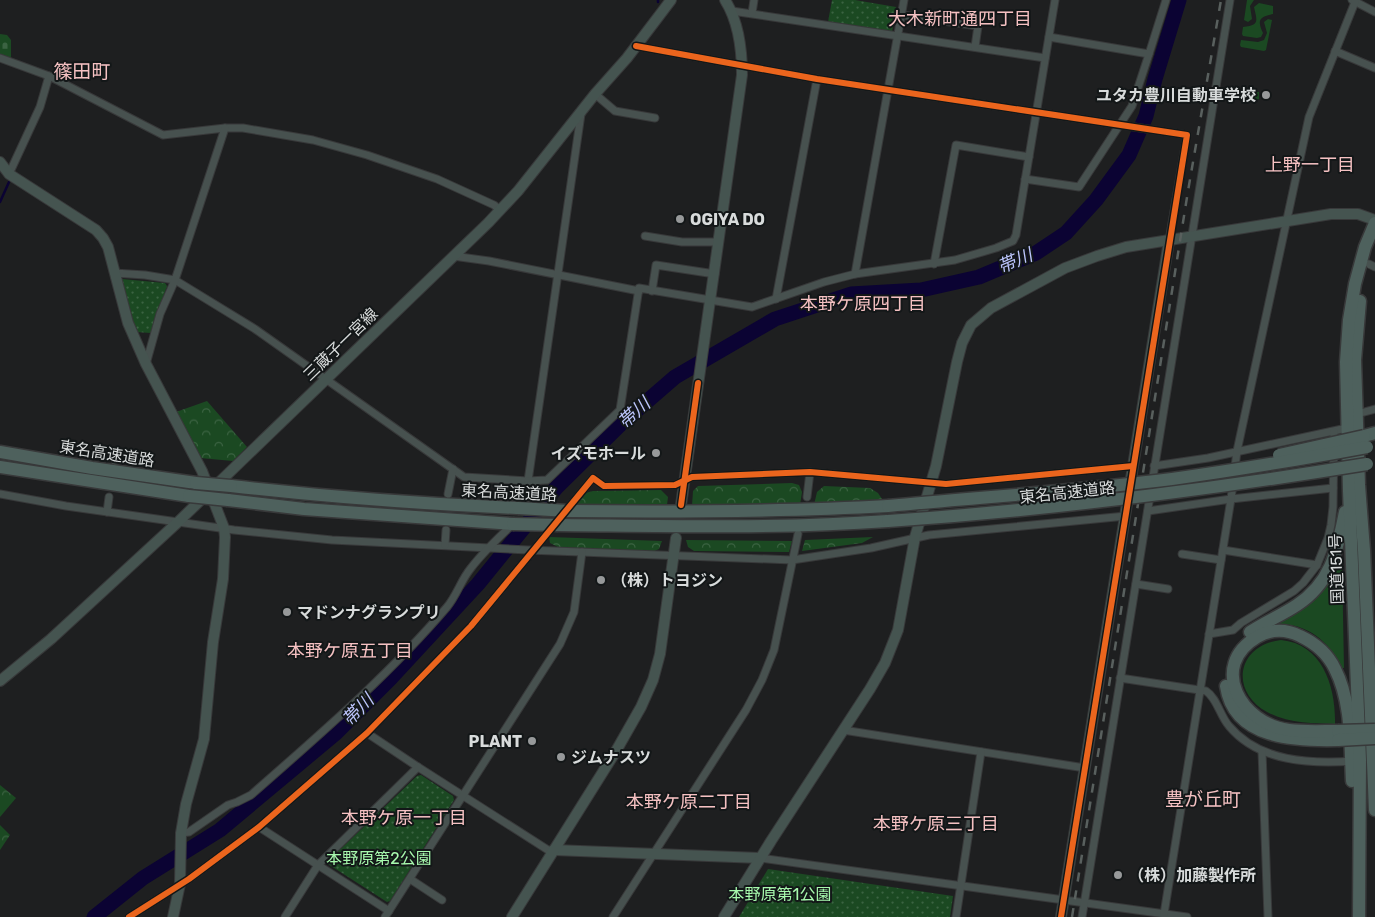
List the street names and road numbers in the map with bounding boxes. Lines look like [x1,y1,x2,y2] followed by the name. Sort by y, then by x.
[299,304,381,385] street label: 三蔵子一宮線
[58,437,156,470] street label: 東名高速道路
[1018,478,1116,507] street label: 東名高速道路
[461,480,557,504] street label: 東名高速道路
[1326,533,1347,605] street label: 国道151号

